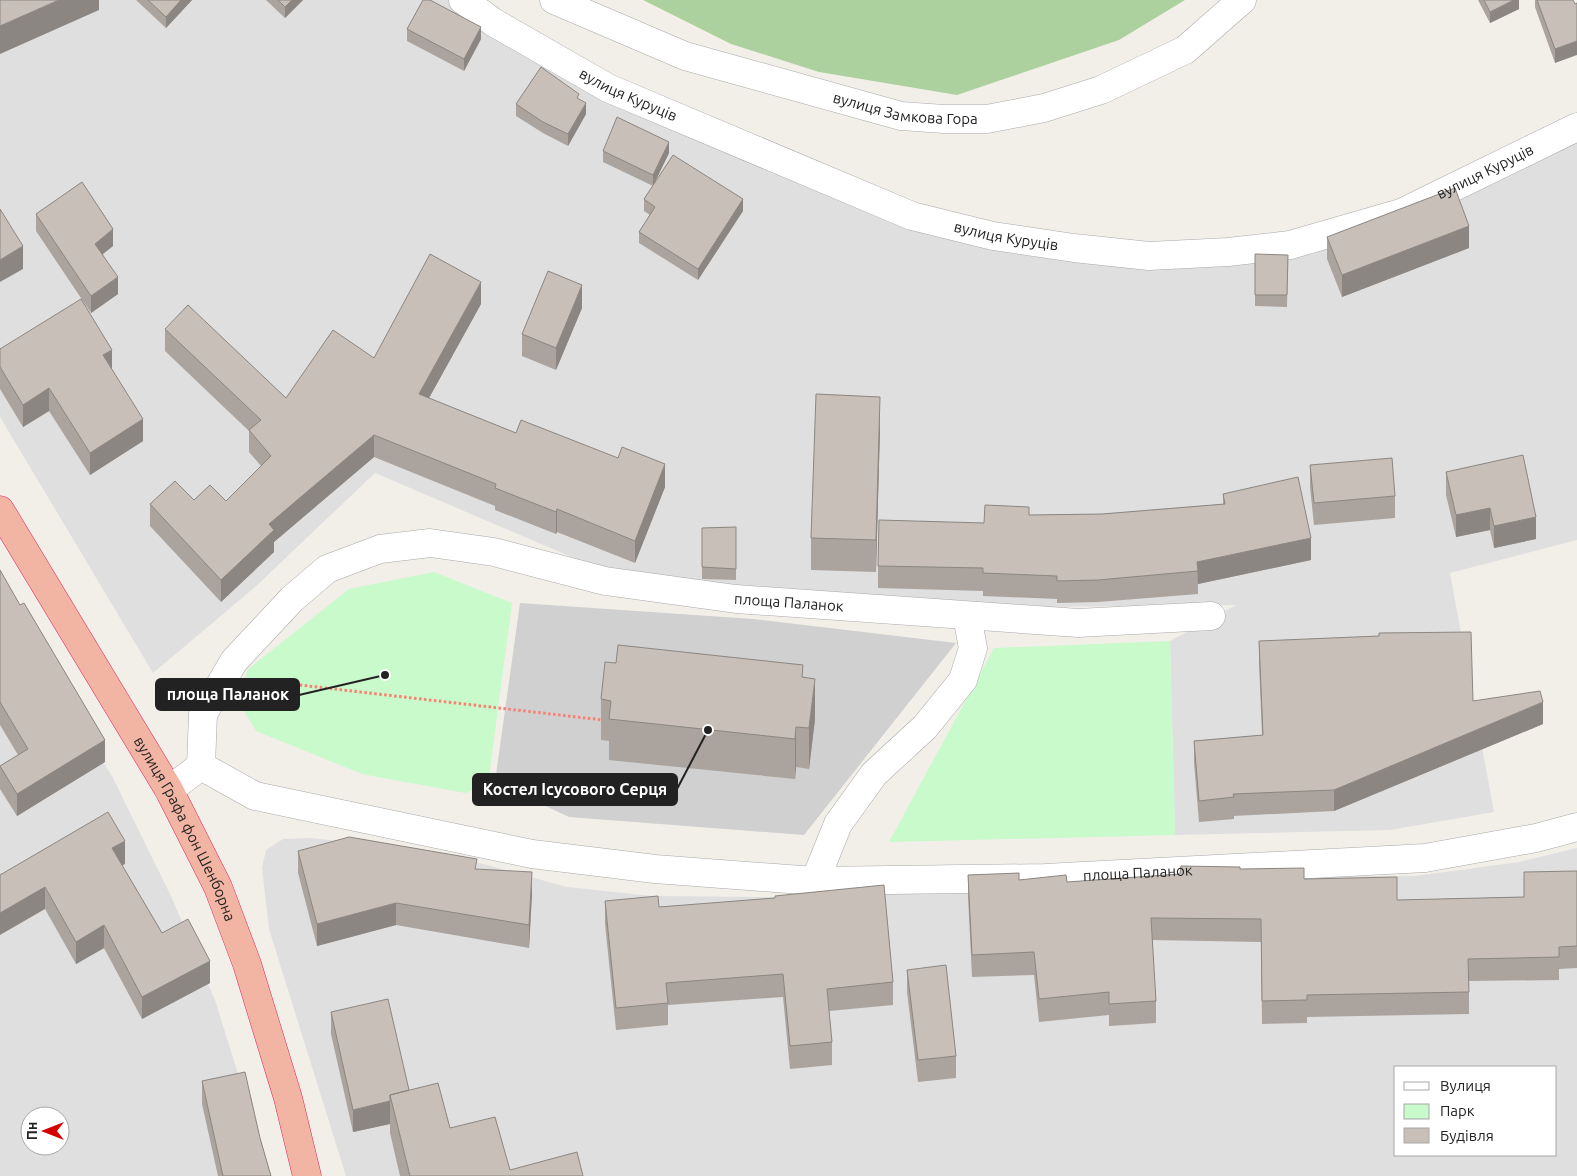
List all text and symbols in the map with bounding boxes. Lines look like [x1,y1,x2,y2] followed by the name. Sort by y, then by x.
[577,64,680,124] street label: вулиця Куруців
[831,89,978,127] street label: вулиця Замкова Гора
[1434,141,1536,202] street label: вулиця Куруців
[952,218,1059,254] street label: вулиця Куруців
[734,590,844,615] street label: площа Паланок
[156,679,299,710] callout: площа Паланок
[167,685,289,703] text: площа Паланок
[131,733,239,923] street label: вулиця Графа фон Шенборна
[473,774,677,805] callout: Костел Ісусового Серця
[483,780,667,798] text: Костел Ісусового Серця
[1083,861,1193,884] street label: площа Паланок
[1394,1066,1557,1156] legend
[1440,1077,1491,1094] text: Вулиця
[1440,1102,1475,1119] text: Парк
[20,1106,70,1156] north arrow
[24,1122,40,1140] text: Пн
[1440,1127,1494,1144] text: Будівля

